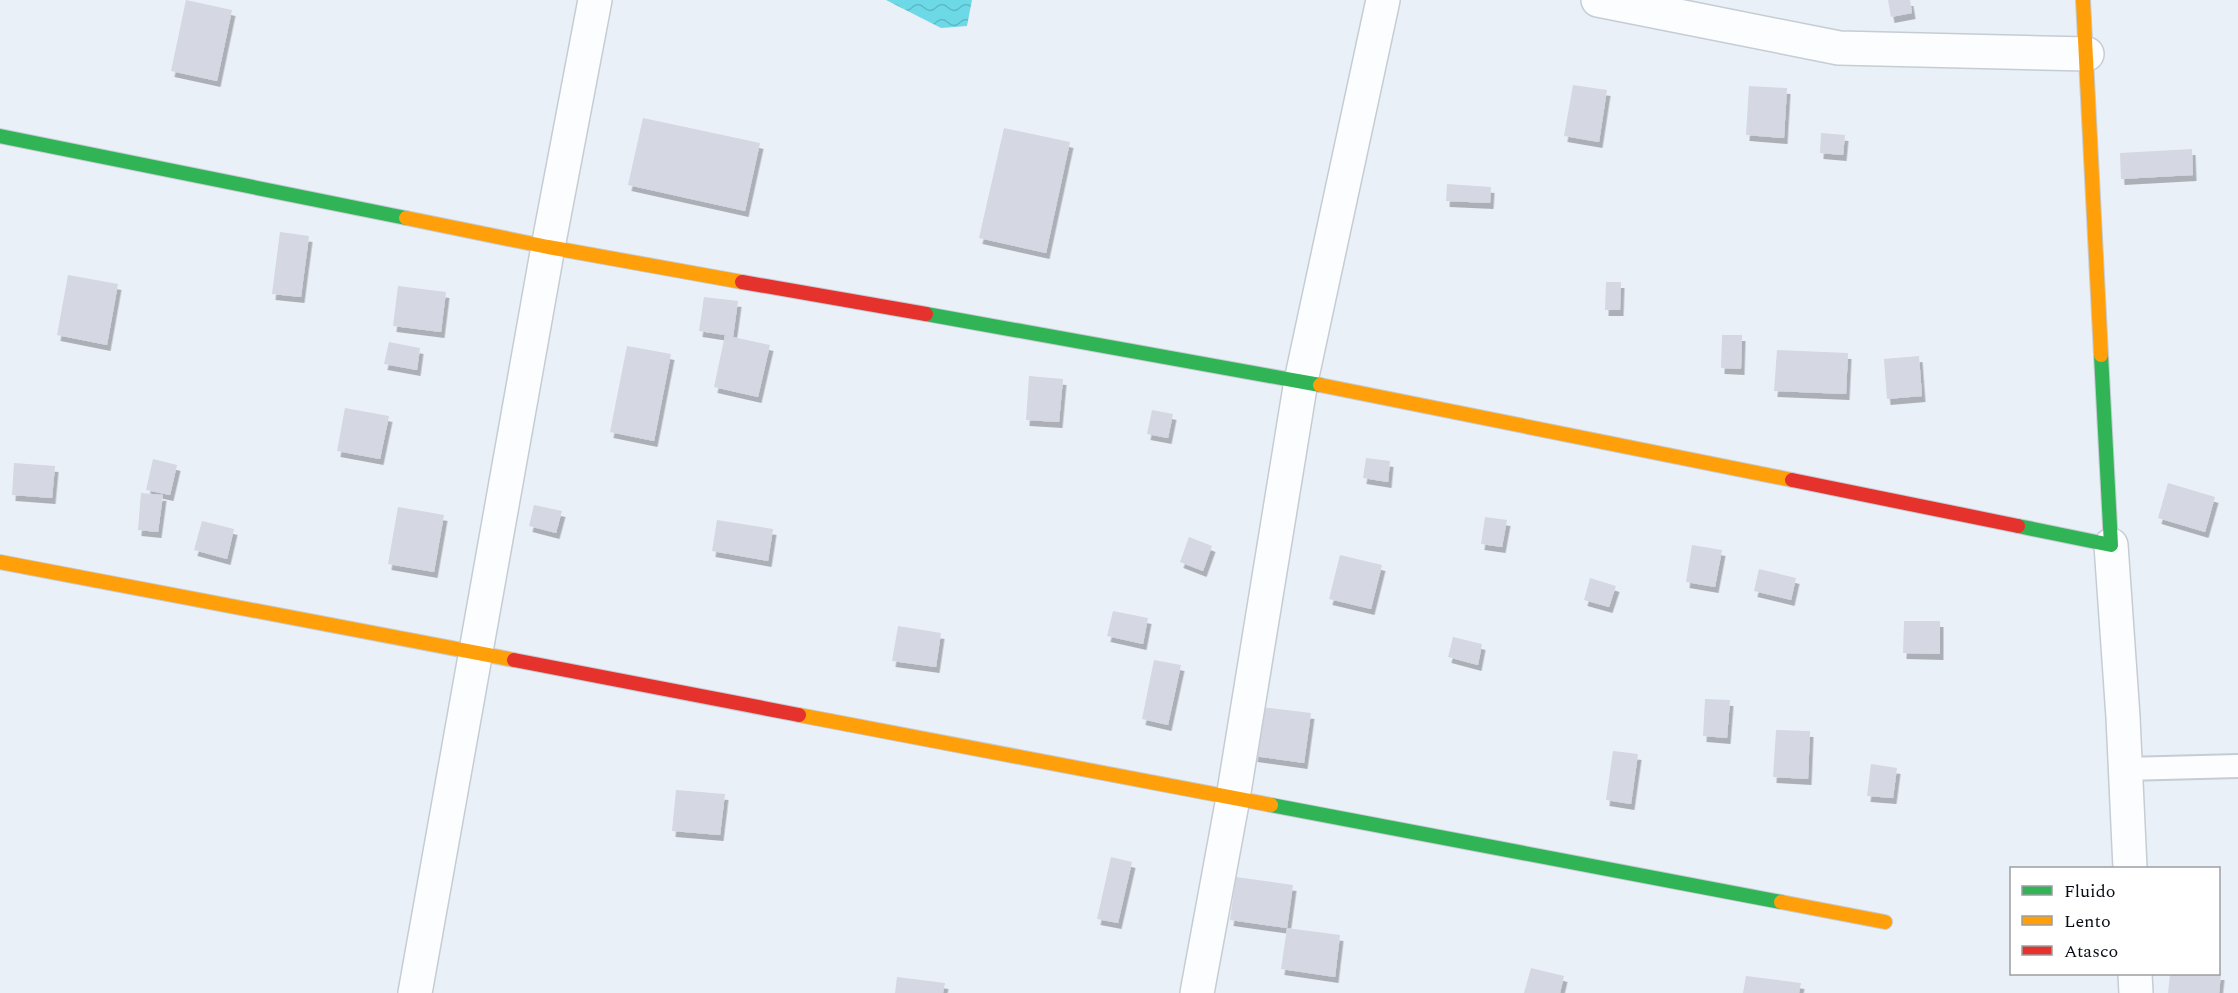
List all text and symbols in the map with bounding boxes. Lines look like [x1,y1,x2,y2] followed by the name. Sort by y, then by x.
[2010,867,2220,975] legend
[2064,878,2116,905] text: Fluido
[2064,908,2111,935] text: Lento
[2064,938,2118,965] text: Atasco

